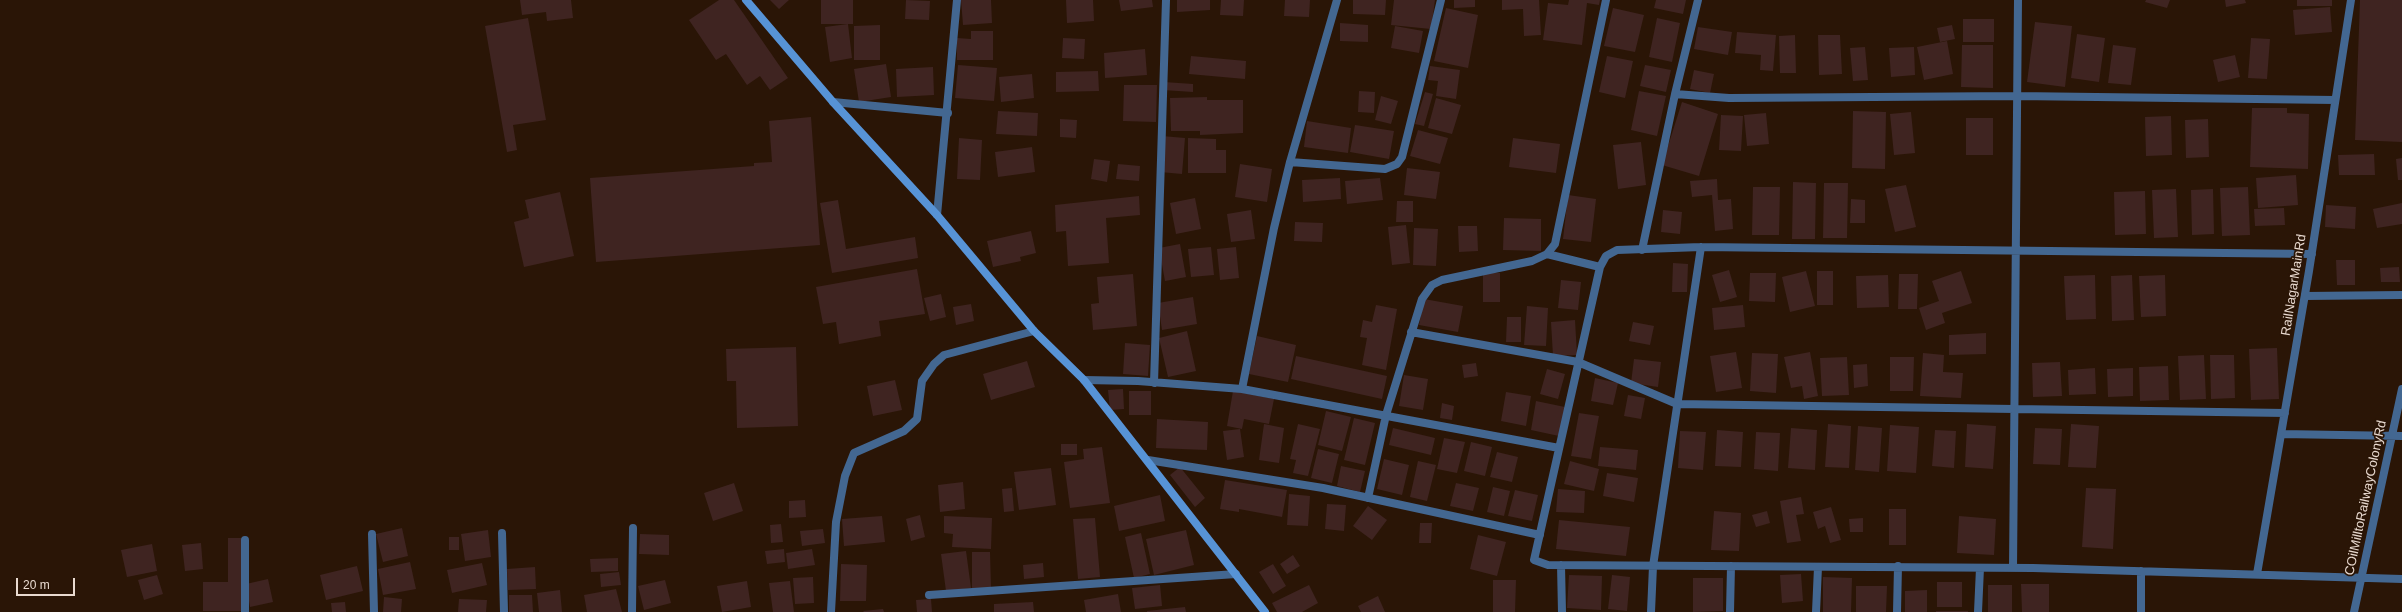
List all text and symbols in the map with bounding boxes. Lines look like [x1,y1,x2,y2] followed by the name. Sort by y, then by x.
[2278,233,2310,337] street label: RailNagarMainRd
[2342,419,2390,577] street label: COilMilltoRailwayColonyRd
[18,570,77,596] scale bar
[23,578,50,592] text: 20 m

